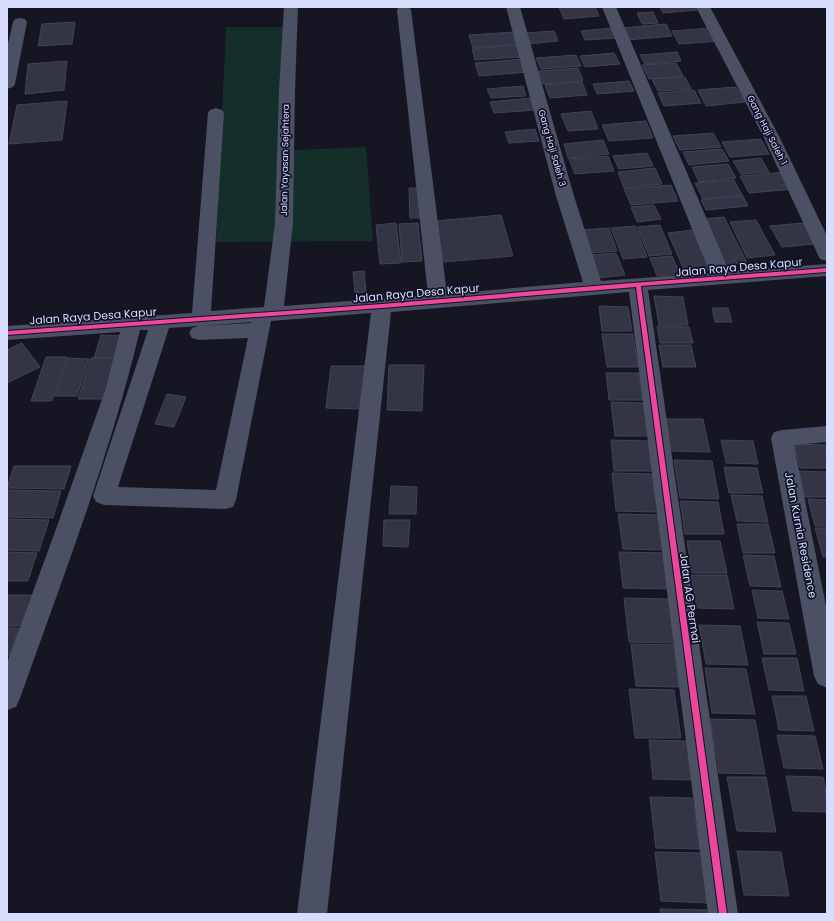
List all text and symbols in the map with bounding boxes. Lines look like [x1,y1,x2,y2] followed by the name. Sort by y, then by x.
[744,93,790,167] street label: Gang Haji Saleh 1
[278,104,292,216] street label: Jalan Yayasan Sejahtera
[535,108,569,188] street label: Gang Haji Saleh 3
[675,253,803,281] street label: Jalan Raya Desa Kapur
[352,279,480,307] street label: Jalan Raya Desa Kapur
[29,304,157,328] street label: Jalan Raya Desa Kapur
[781,471,821,600] street label: Jalan Kurnia Residence
[676,552,704,644] street label: Jalan AG Permai

